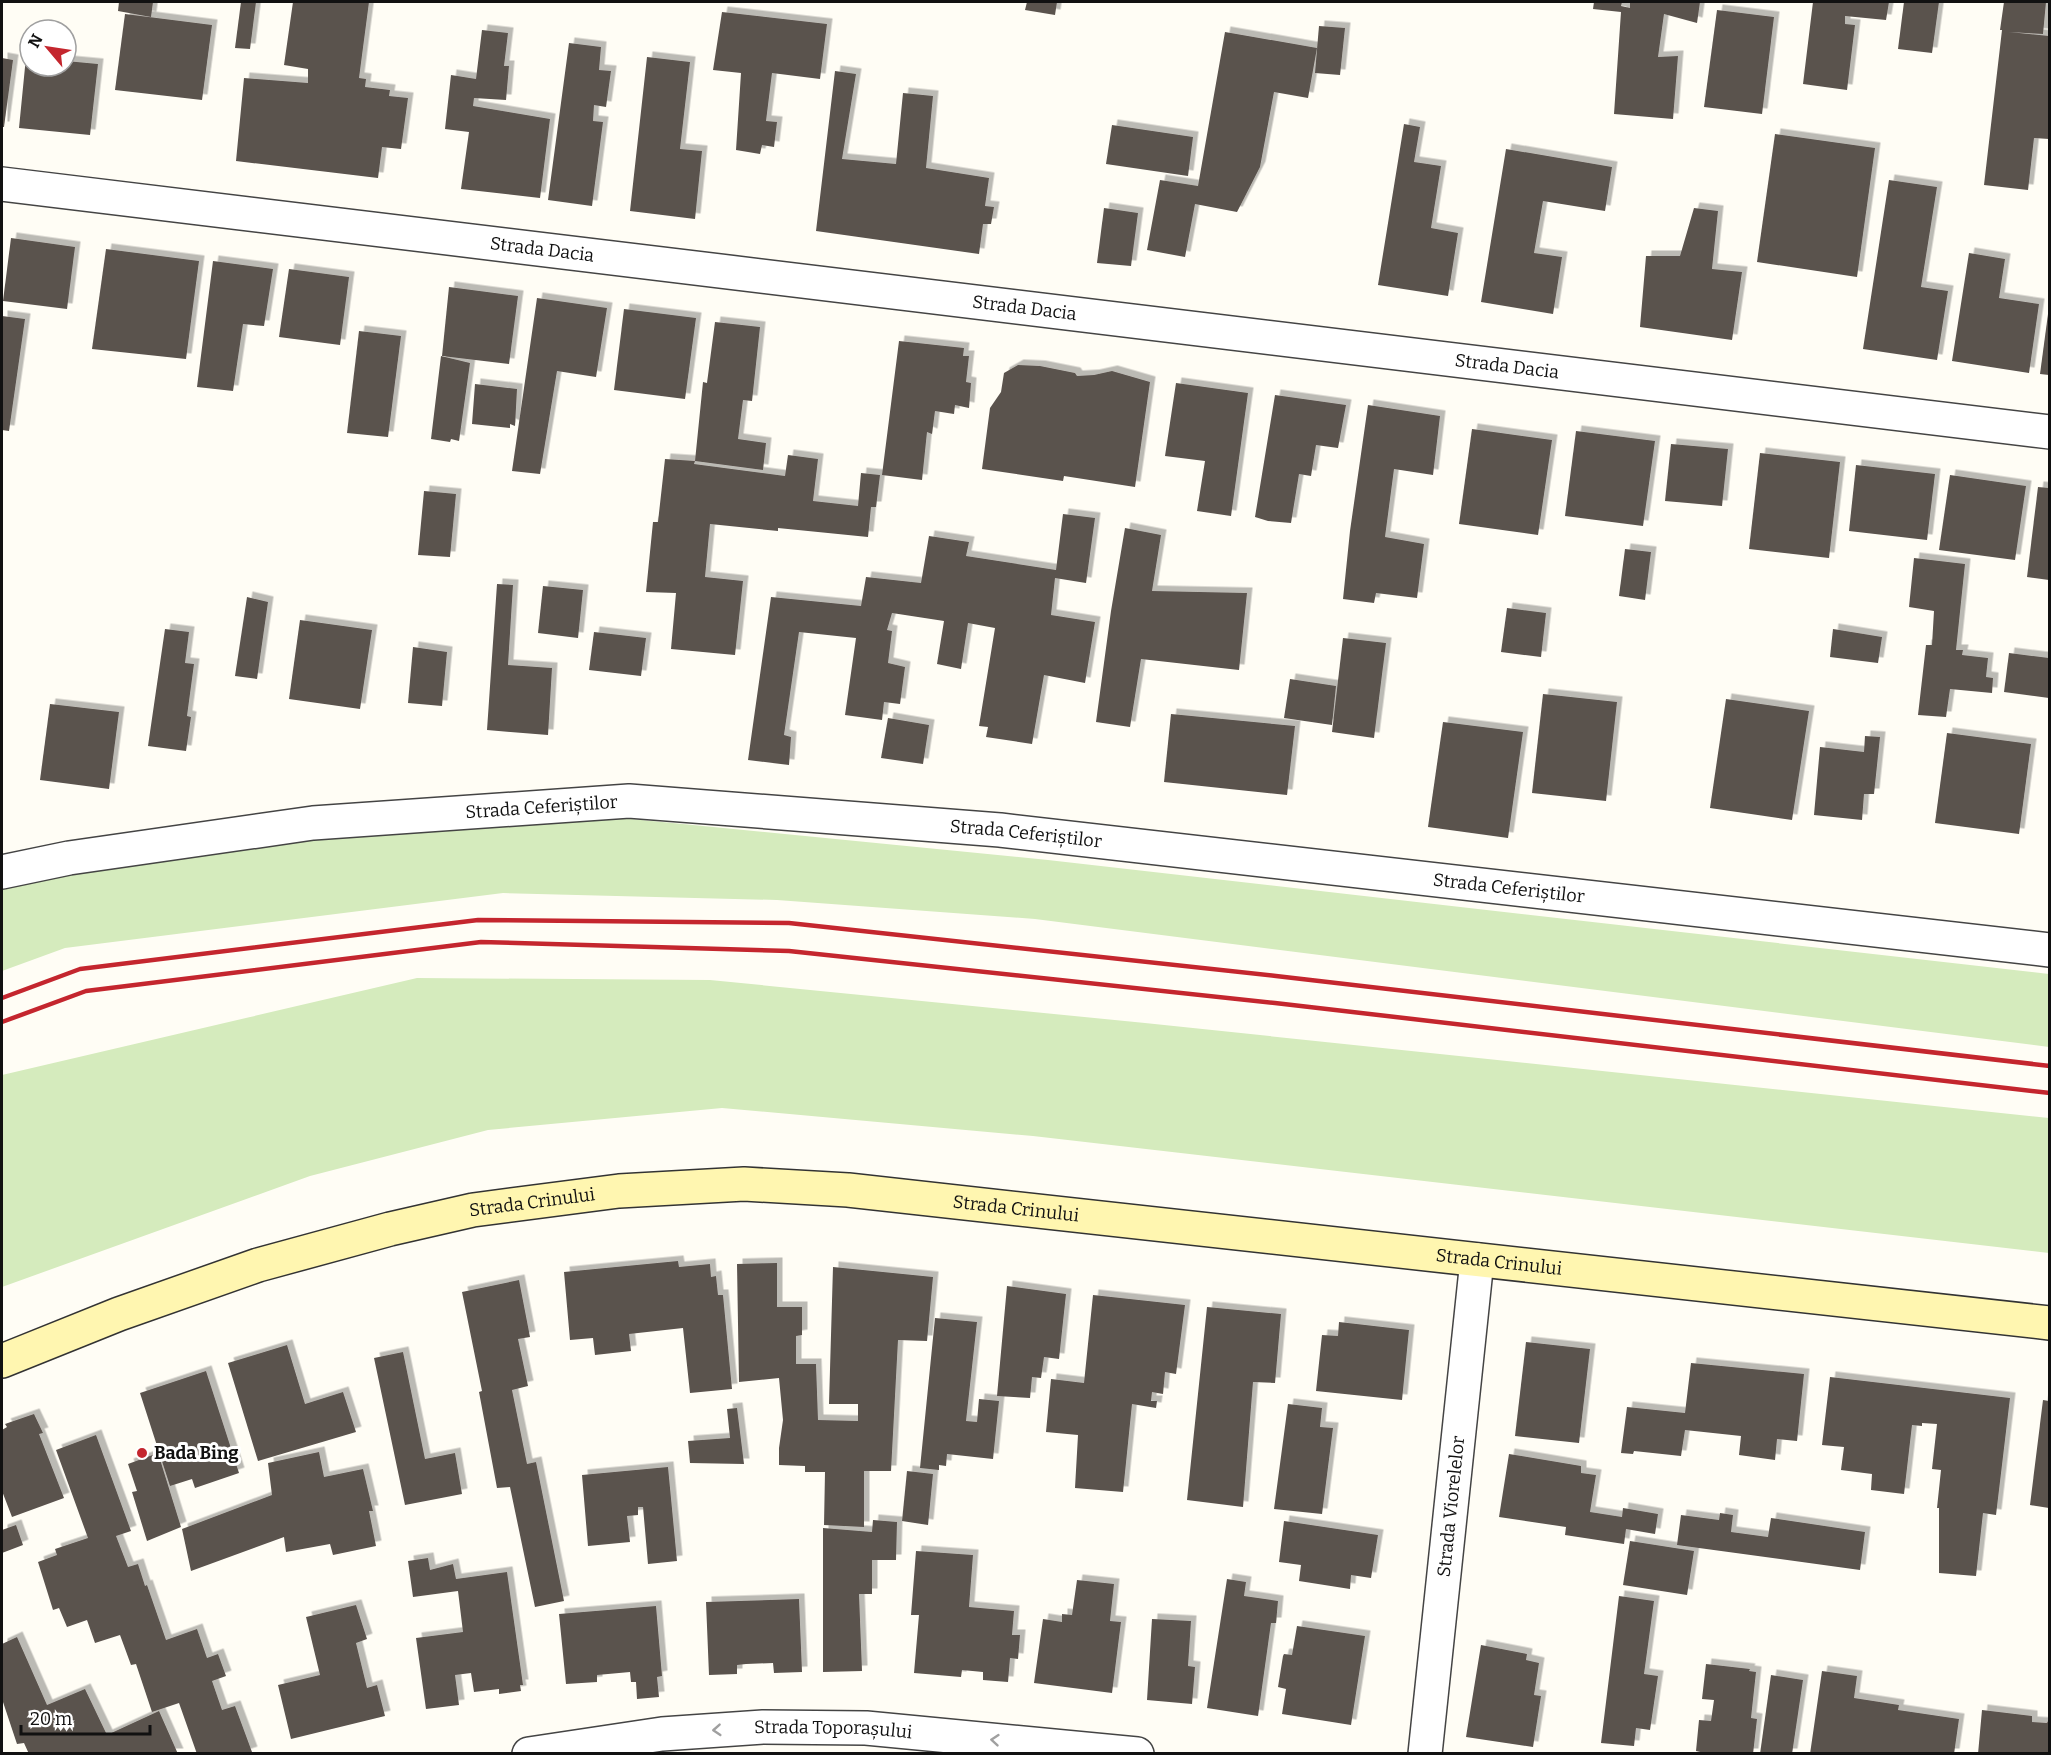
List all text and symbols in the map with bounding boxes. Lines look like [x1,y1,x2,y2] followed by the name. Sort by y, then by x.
[18,18,78,78] north arrow
[24,31,47,51] text: N
[489,232,595,267] street label: Strada Dacia
[971,291,1078,325] street label: Strada Dacia
[1454,349,1560,383] street label: Strada Dacia
[465,791,618,823] street label: Strada Ceferiștilor
[949,815,1103,853] street label: Strada Ceferiștilor
[1432,869,1586,908] street label: Strada Ceferiștilor
[468,1183,596,1221] street label: Strada Crinului
[952,1191,1080,1226] street label: Strada Crinului
[1435,1244,1563,1280] street label: Strada Crinului
[1433,1435,1469,1578] street label: Strada Viorelelor
[154,1442,239,1464] place label: Bada Bing
[135,1446,149,1460] marker: Bada Bing
[21,1698,150,1736] scale bar
[30,1708,72,1730] text: 20 m
[753,1716,913,1743] street label: Strada Toporașului
[712,1723,721,1736] one-way arrow
[991,1734,1000,1747] one-way arrow

